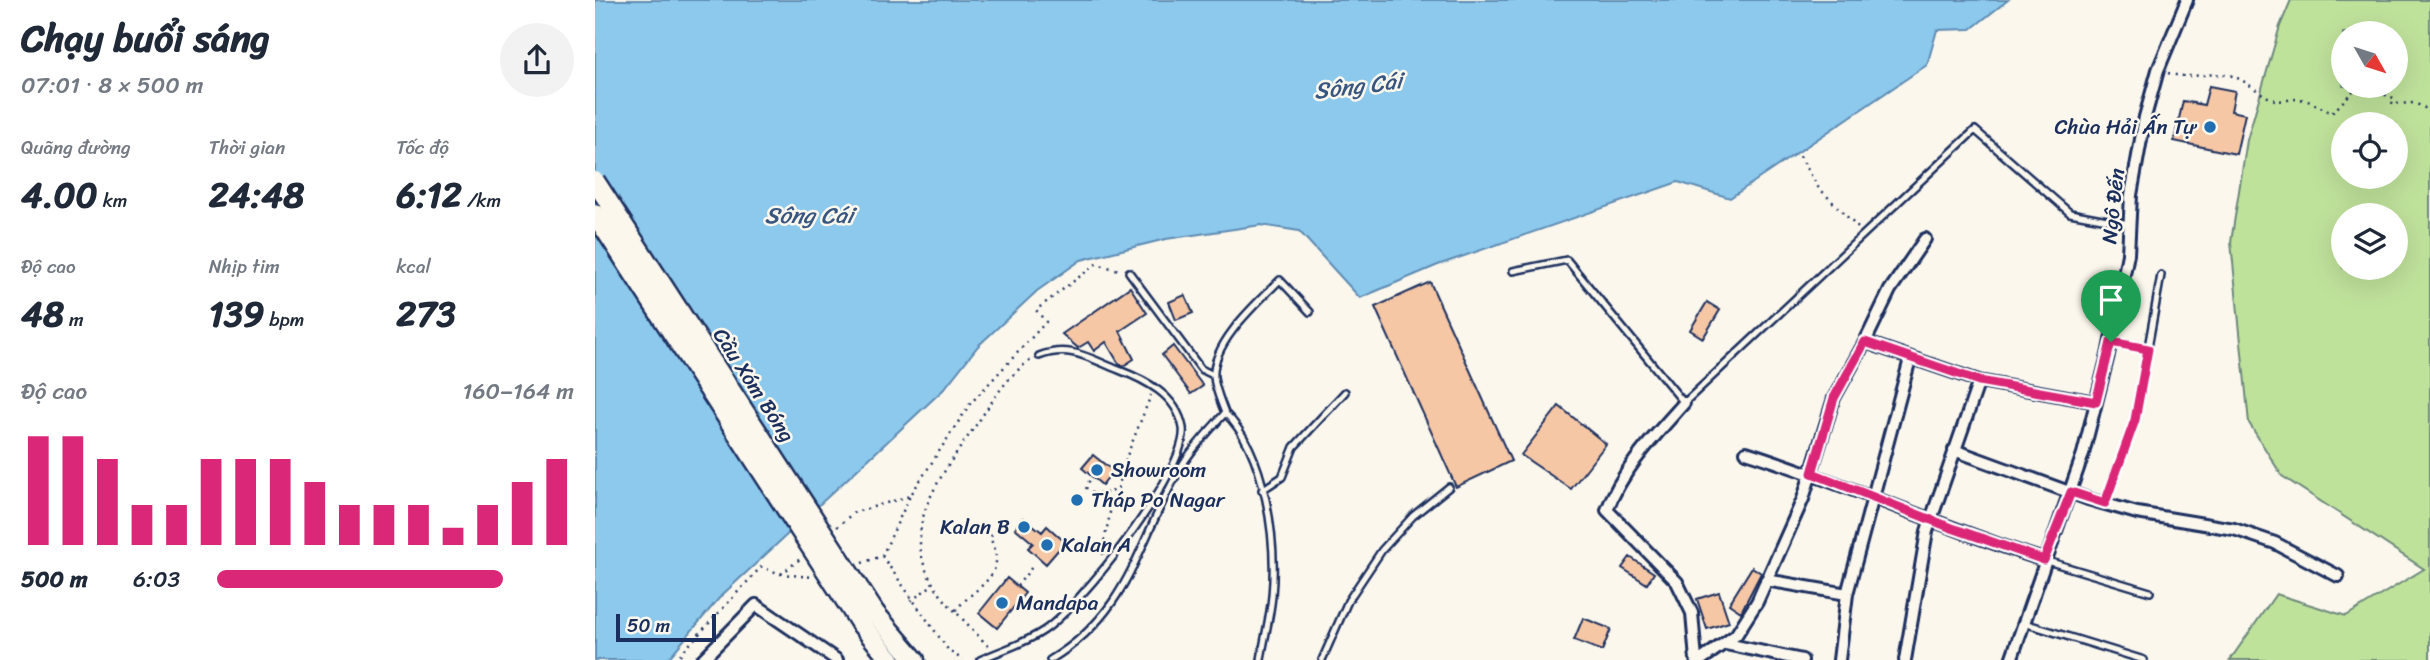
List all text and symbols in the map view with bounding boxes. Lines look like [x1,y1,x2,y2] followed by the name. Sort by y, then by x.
[21,5,270,72] text: Chạy buổi sáng
[2331,21,2408,98] north arrow
[2331,21,2408,280] map controls
[500,23,574,97] button: share
[1312,60,1409,112] water label: Sông Cái
[21,65,204,106] text: 07:01 · 8 × 500 m
[2055,108,2198,146] place label: Chùa Hải Ấn Tự
[2331,112,2408,189] button: locate
[2202,119,2218,135] marker: Chùa Hải Ấn Tự
[21,131,131,164] text: Quãng đường
[209,131,285,164] text: Thời gian
[396,131,449,164] text: Tốc độ
[21,164,98,226] text: 4.00
[209,164,304,226] text: 24:48
[396,164,462,226] text: 6:12
[2090,166,2136,246] street label: Ngô Đến
[98,184,127,217] text: km
[462,184,501,217] text: /km
[765,195,858,236] water label: Sông Cái
[2331,203,2408,280] button: layers
[21,250,76,283] text: Độ cao
[209,250,280,283] text: Nhịp tim
[396,250,431,283] text: kcal
[2081,270,2141,342] pin
[2092,281,2130,319] icon: arrive
[21,283,64,345] text: 48
[209,283,264,345] text: 139
[396,283,456,345] text: 273
[64,303,84,336] text: m
[264,303,304,336] text: bpm
[702,320,806,450] street label: Cầu Xóm Bóng
[21,371,87,412] text: Độ cao
[463,371,574,412] text: 160–164 m
[1111,451,1206,489] place label: Showroom
[1089,462,1105,478] marker: Showroom
[1091,481,1226,519] place label: Tháp Po Nagar
[1069,492,1085,508] marker: Tháp Po Nagar
[940,508,1010,546] place label: Kalan B
[1016,519,1032,535] marker: Kalan B
[1061,526,1131,564] place label: Kalan A
[1039,537,1055,553] marker: Kalan A
[21,559,88,600] text: 500 m
[133,559,180,600] text: 6:03
[1016,584,1099,622] place label: Mandapa
[994,595,1010,611] marker: Mandapa
[627,609,670,642] text: 50 m
[616,611,716,643] scale bar

